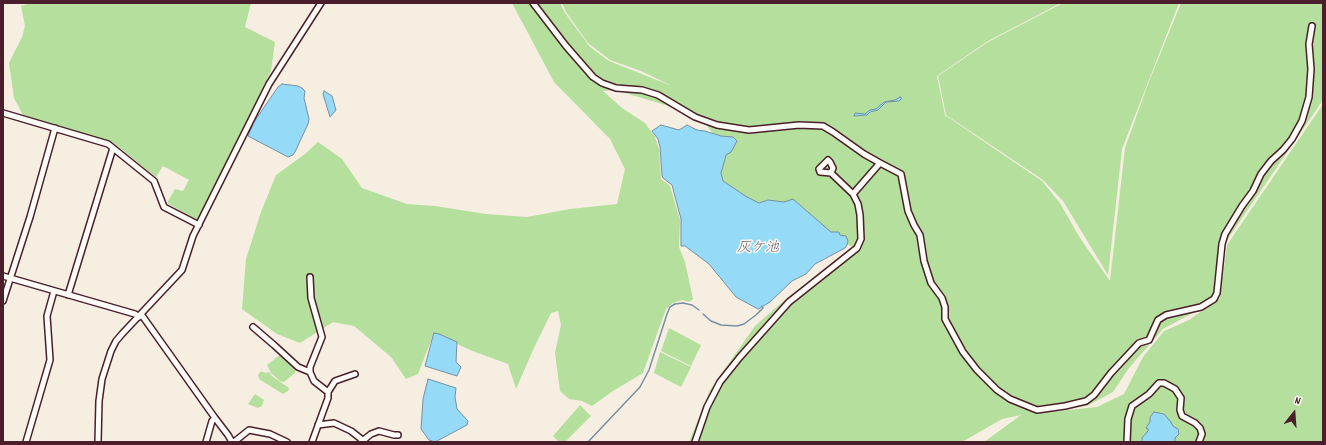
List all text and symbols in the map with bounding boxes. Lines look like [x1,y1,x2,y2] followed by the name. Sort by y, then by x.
[737,241,779,257] water label: 灰ケ池
[1274,393,1314,433] north arrow
[1293,393,1302,410] text: N

